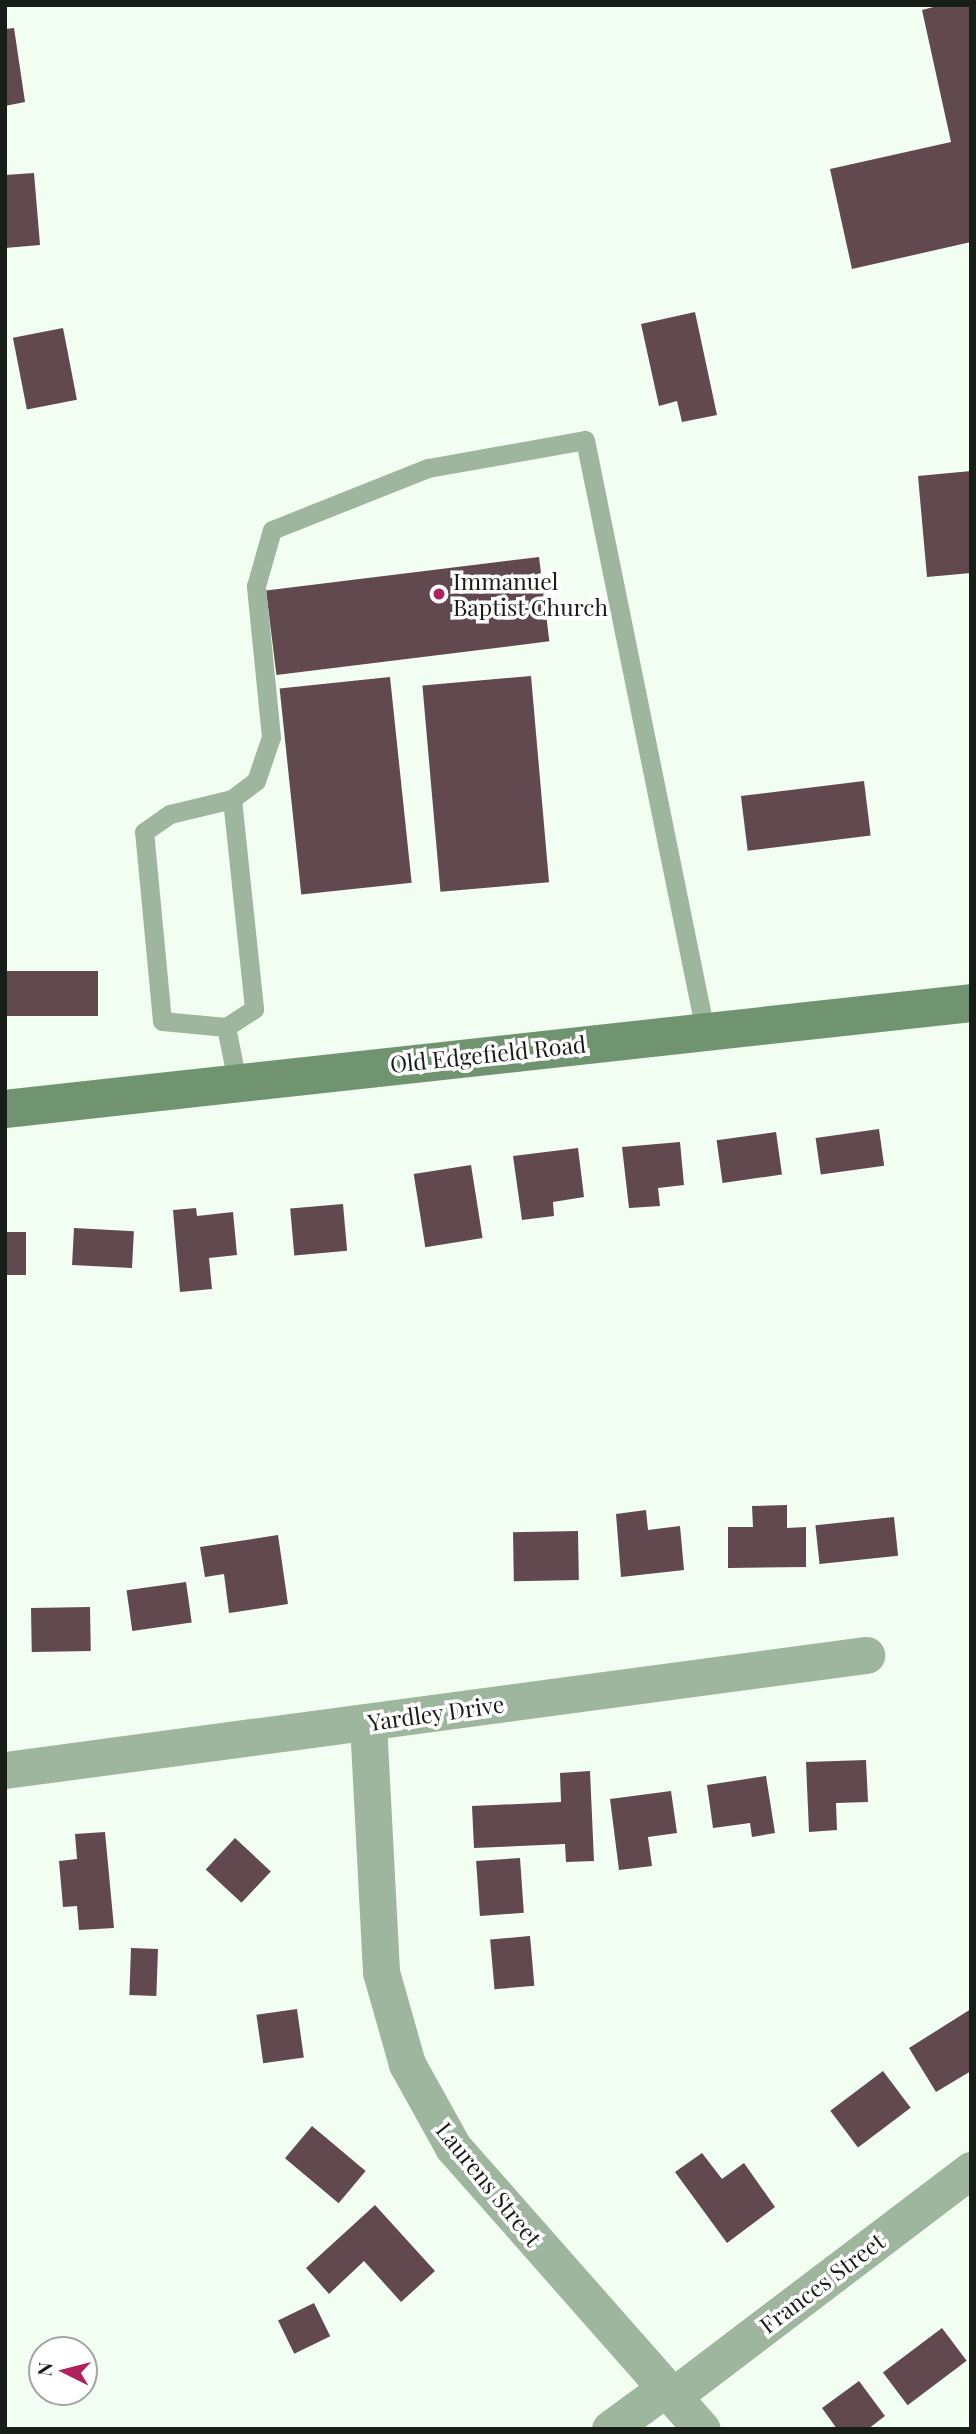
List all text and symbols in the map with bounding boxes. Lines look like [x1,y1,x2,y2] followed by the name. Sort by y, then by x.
[453,567,608,621] place label: Immanuel Baptist Church
[431,586,447,602] marker: Immanuel Baptist Church
[389,1030,587,1078] street label: Old Edgefield Road
[366,1690,506,1736] street label: Yardley Drive
[431,2117,547,2251] street label: Laurens Street
[754,2227,890,2339] street label: Frances Street
[28,2336,98,2406] north arrow
[30,2361,58,2377] text: N

